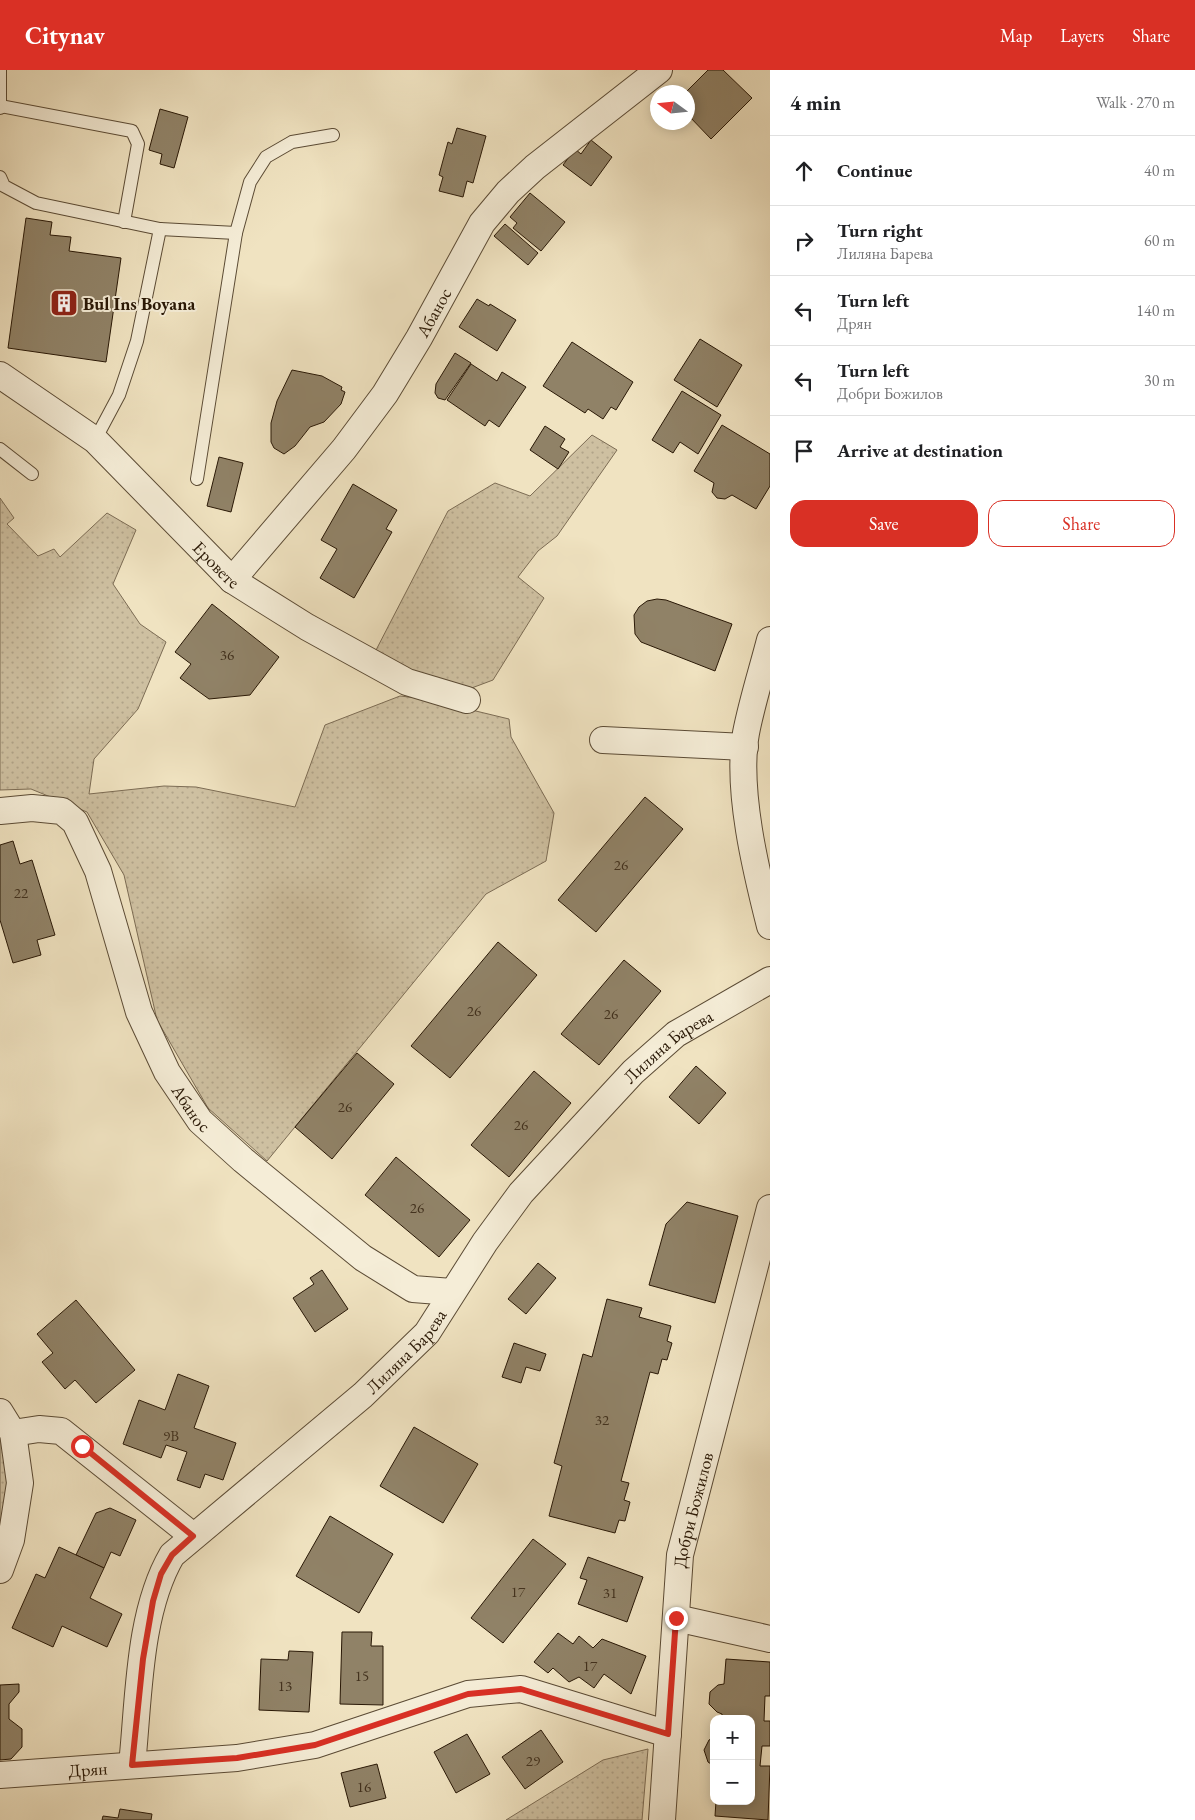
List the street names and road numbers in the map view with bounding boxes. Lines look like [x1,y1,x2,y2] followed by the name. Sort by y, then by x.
[410,283,456,342] street label: Абанос
[188,536,244,593] street label: Еровете
[617,1004,717,1087] street label: Лиляна Барева
[166,1079,216,1137] street label: Абанос
[360,1304,451,1398] street label: Лиляна Барева
[668,1449,718,1569] street label: Добри Божилов
[67,1756,108,1782] street label: Дрян

